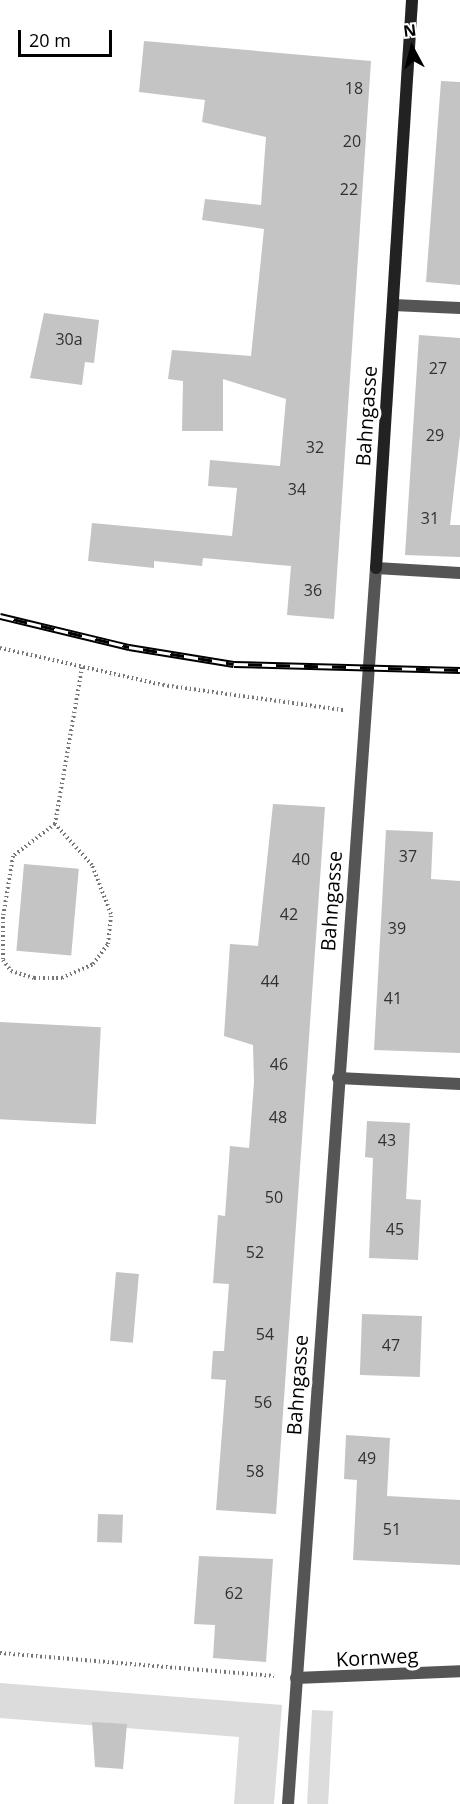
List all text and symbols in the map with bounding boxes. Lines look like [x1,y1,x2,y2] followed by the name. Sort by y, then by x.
[21,18,116,56] scale bar
[382,18,442,78] north arrow
[402,18,418,42] text: N
[29,28,71,52] text: 20 m
[345,78,363,98] house number: 18
[343,131,361,151] house number: 20
[340,179,358,199] house number: 22
[55,329,83,349] house number: 30a
[429,358,447,378] house number: 27
[351,365,381,467] street label: Bahngasse
[426,425,444,445] house number: 29
[306,437,324,457] house number: 32
[288,479,306,499] house number: 34
[421,508,439,528] house number: 31
[304,580,322,600] house number: 36
[399,846,417,866] house number: 37
[292,849,310,869] house number: 40
[316,850,346,952] street label: Bahngasse
[280,904,298,924] house number: 42
[388,918,406,938] house number: 39
[261,971,279,991] house number: 44
[384,988,402,1008] house number: 41
[270,1054,288,1074] house number: 46
[269,1107,287,1127] house number: 48
[378,1130,396,1150] house number: 43
[265,1187,283,1207] house number: 50
[386,1219,404,1239] house number: 45
[246,1242,264,1262] house number: 52
[256,1324,274,1344] house number: 54
[282,1334,312,1436] street label: Bahngasse
[382,1335,400,1355] house number: 47
[254,1392,272,1412] house number: 56
[358,1448,376,1468] house number: 49
[246,1461,264,1481] house number: 58
[383,1519,401,1539] house number: 51
[225,1583,243,1603] house number: 62
[335,1643,419,1671] street label: Kornweg

